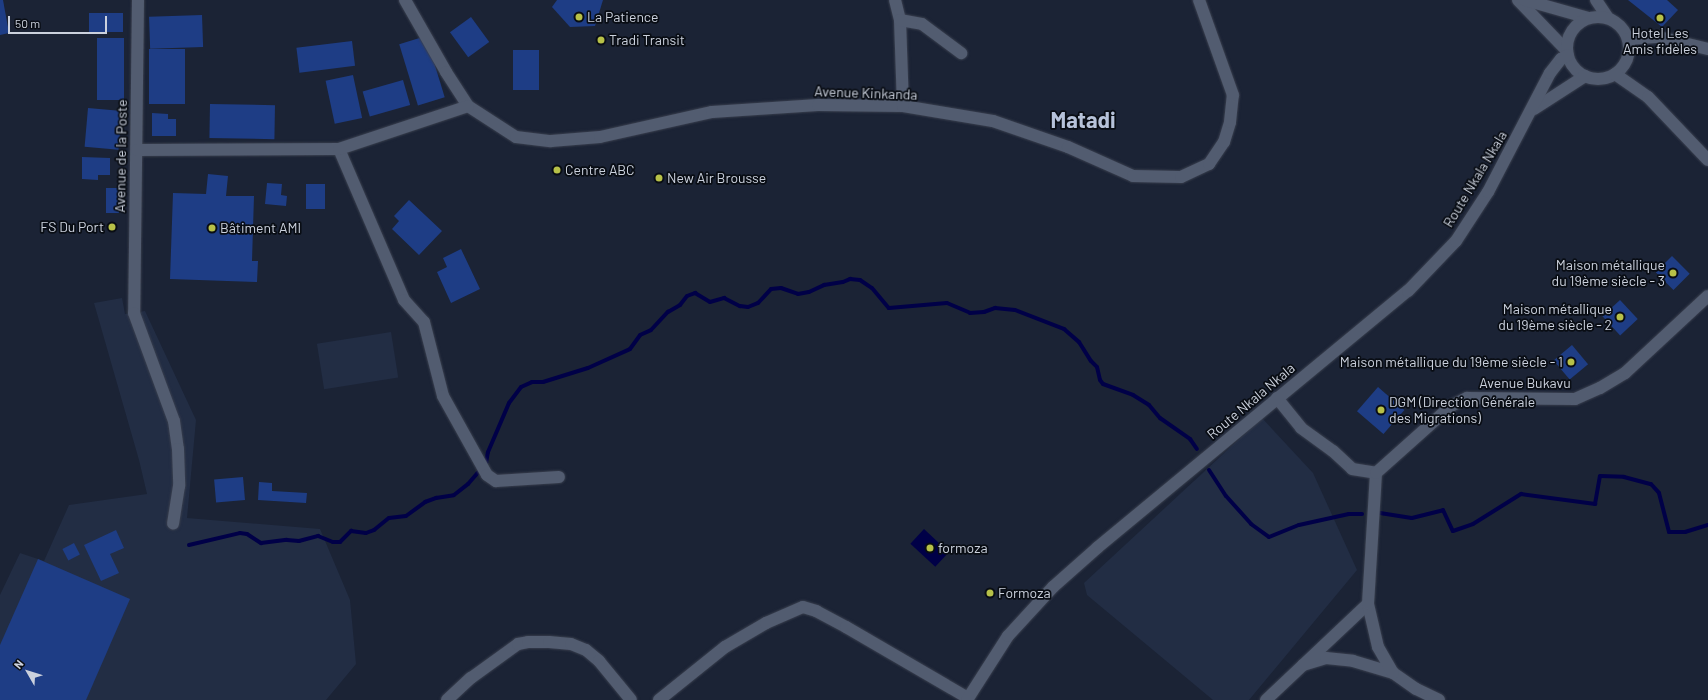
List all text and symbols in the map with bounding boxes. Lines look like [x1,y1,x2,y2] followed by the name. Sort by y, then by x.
[10,8,109,34] scale bar
[587,9,659,25] place label: La Patience
[574,12,584,22] marker: La Patience
[1655,13,1665,23] marker: Hotel Les Amis fidèles
[15,16,40,30] text: 50 m
[1623,25,1697,58] place label: Hotel Les Amis fidèles
[609,32,685,48] place label: Tradi Transit
[596,35,606,45] marker: Tradi Transit
[814,83,918,103] street label: Avenue Kinkanda
[112,99,130,213] street label: Avenue de la Poste
[1050,107,1116,133] district label: Matadi
[1440,128,1510,230] street label: Route Nkala Nkala
[565,162,635,178] place label: Centre ABC
[552,165,562,175] marker: Centre ABC
[667,170,766,186] place label: New Air Brousse
[654,173,664,183] marker: New Air Brousse
[40,219,104,235] place label: FS Du Port
[220,220,301,236] place label: Bâtiment AMI
[107,222,117,232] marker: FS Du Port
[207,223,217,233] marker: Bâtiment AMI
[1552,257,1665,290] place label: Maison métallique du 19ème siècle - 3
[1668,268,1678,278] marker: Maison métallique du 19ème siècle - 3
[1498,301,1612,334] place label: Maison métallique du 19ème siècle - 2
[1615,312,1625,322] marker: Maison métallique du 19ème siècle - 2
[1340,354,1563,370] place label: Maison métallique du 19ème siècle - 1
[1566,357,1576,367] marker: Maison métallique du 19ème siècle - 1
[1204,359,1298,443] street label: Route Nkala Nkala
[1479,375,1571,391] street label: Avenue Bukavu
[1389,394,1535,426] place label: DGM (Direction Générale des Migrations)
[1376,405,1386,415] marker: DGM (Direction Générale des Migrations)
[938,540,988,556] place label: formoza
[925,543,935,553] marker: formoza
[998,585,1051,601] place label: Formoza
[985,588,995,598] marker: Formoza
[8,652,48,692] north arrow
[11,657,26,671] text: N

